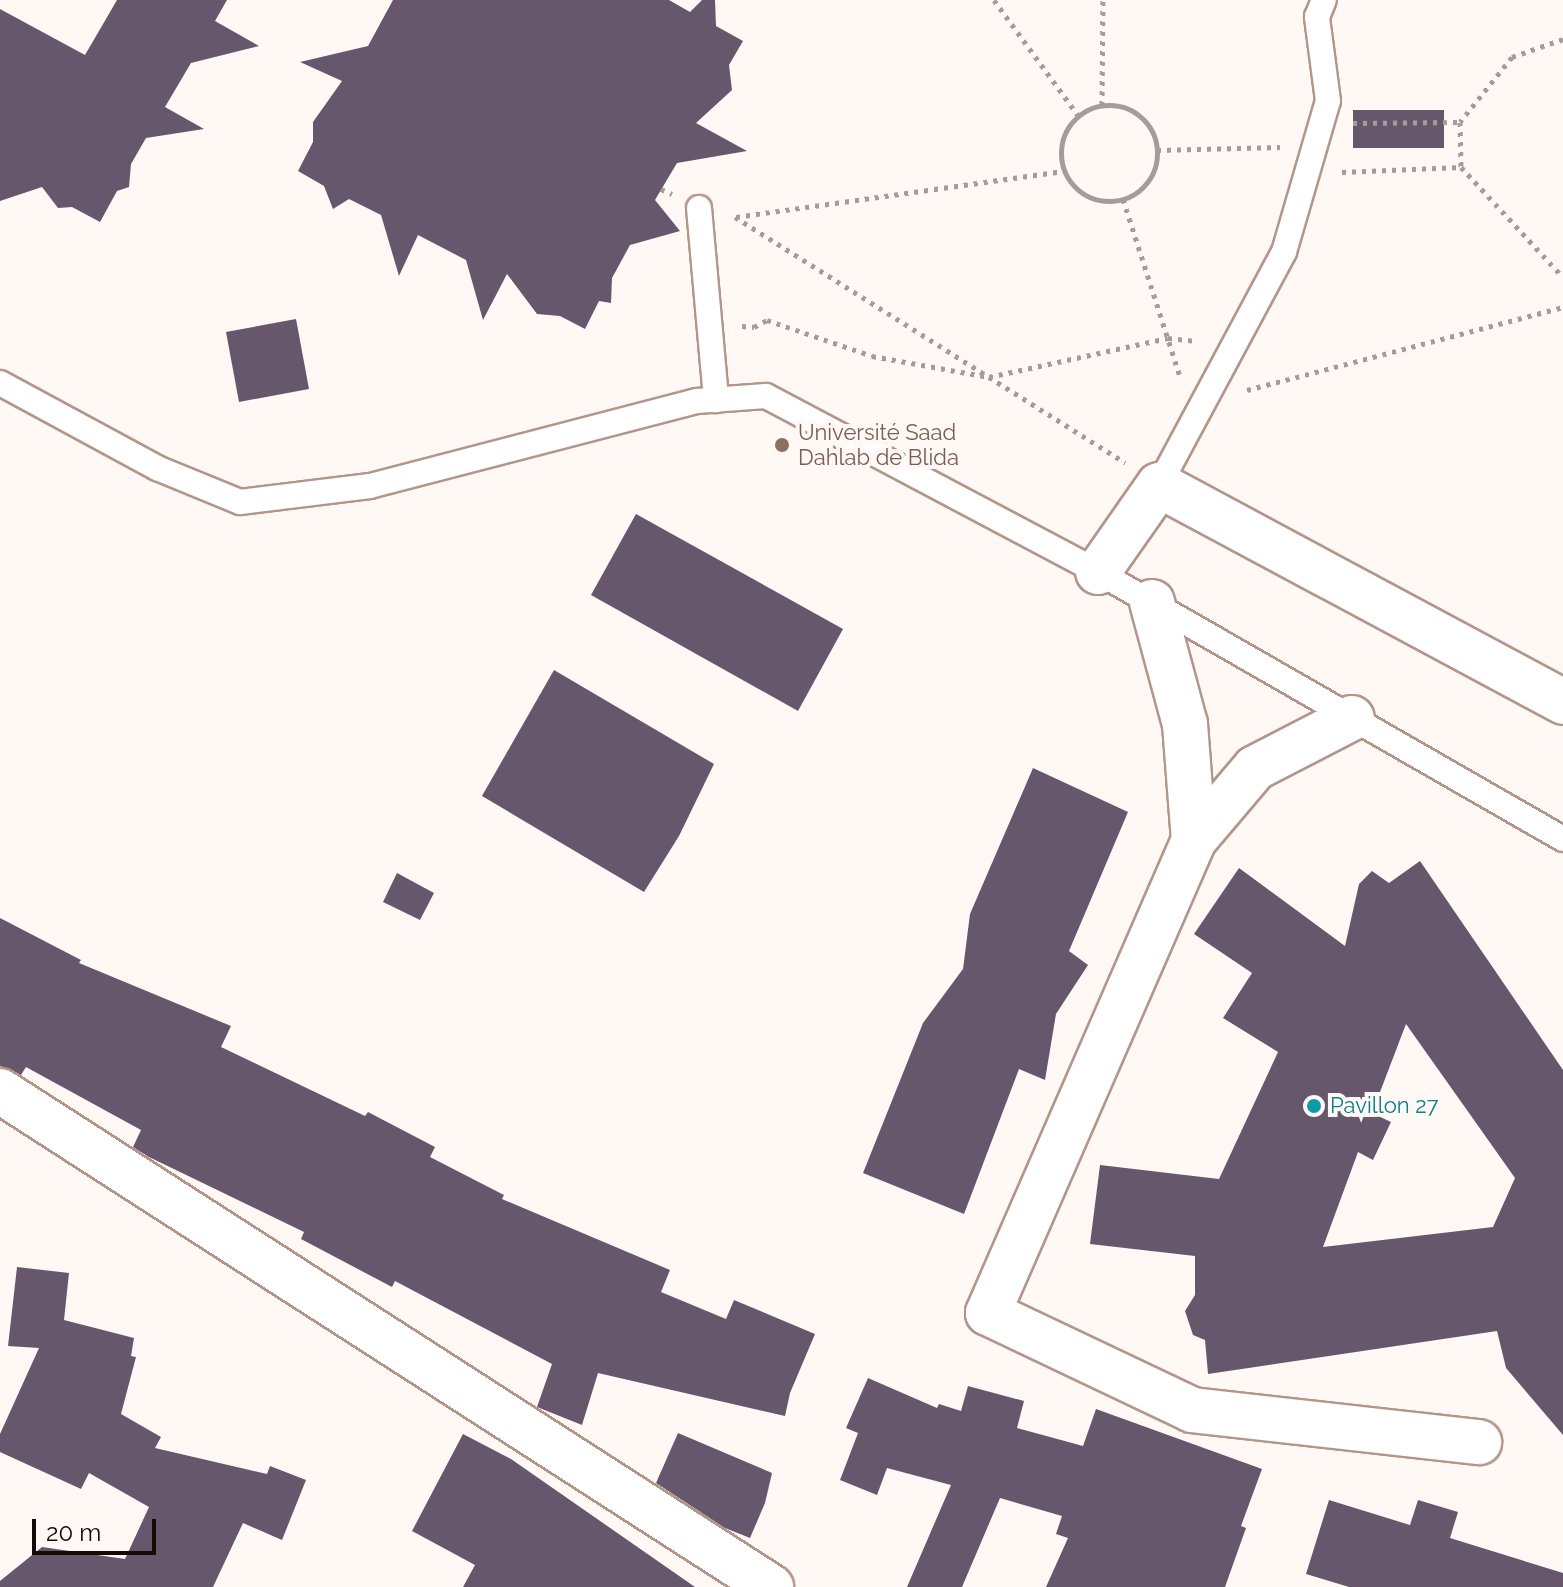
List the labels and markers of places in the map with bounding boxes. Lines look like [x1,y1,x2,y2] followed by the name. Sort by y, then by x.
[798,419,959,470] place label: Université Saad Dahlab de Blida
[773,436,791,454] marker: Université Saad Dahlab de Blida
[1330,1093,1438,1119] place label: Pavillon 27
[1305,1097,1323,1115] marker: Pavillon 27

